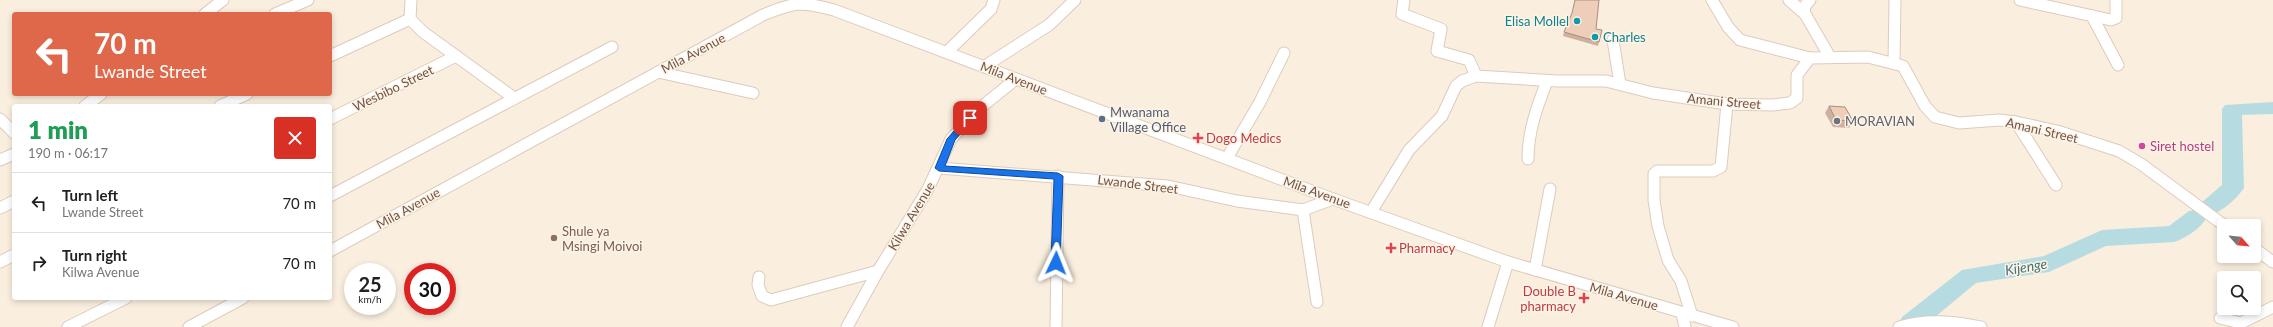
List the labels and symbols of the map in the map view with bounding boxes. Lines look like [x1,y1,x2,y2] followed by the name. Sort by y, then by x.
[1505,13,1569,29] place label: Elisa Mollel
[1572,16,1582,26] marker: Elisa Mollel
[658,29,728,77] street label: Mila Avenue
[1603,29,1646,45] place label: Charles
[1590,32,1600,42] marker: Charles
[978,58,1050,98] street label: Mila Avenue
[350,61,436,114] street label: Wesbibo Street
[1687,90,1762,112] street label: Amani Street
[953,101,987,135] pin
[1110,104,1186,135] place label: Mwanama Village Office
[1845,113,1915,129] place label: MORAVIAN
[1097,114,1107,124] marker: Mwanama Village Office
[2004,114,2080,146] street label: Amani Street
[1832,116,1842,126] marker: MORAVIAN
[1206,130,1282,146] place label: Dogo Medics
[1193,133,1203,143] marker: Dogo Medics
[2150,138,2214,154] place label: Siret hostel
[2137,141,2147,151] marker: Siret hostel
[1097,171,1180,197] street label: Lwande Street
[1281,172,1353,212] street label: Mila Avenue
[884,179,938,253] street label: Kilwa Avenue
[373,184,443,232] street label: Mila Avenue
[2217,219,2261,263] north arrow
[562,223,642,254] place label: Shule ya Msingi Moivoi
[549,233,559,243] marker: Shule ya Msingi Moivoi
[1399,240,1456,256] place label: Pharmacy
[1035,242,1077,284] position arrow
[1386,243,1396,253] marker: Pharmacy
[2004,254,2049,279] water label: Kijenge
[404,263,456,315] speed limit sign: 30
[1588,279,1660,313] street label: Mila Avenue
[1520,283,1576,314] place label: Double B pharmacy
[1579,293,1589,303] marker: Double B pharmacy

